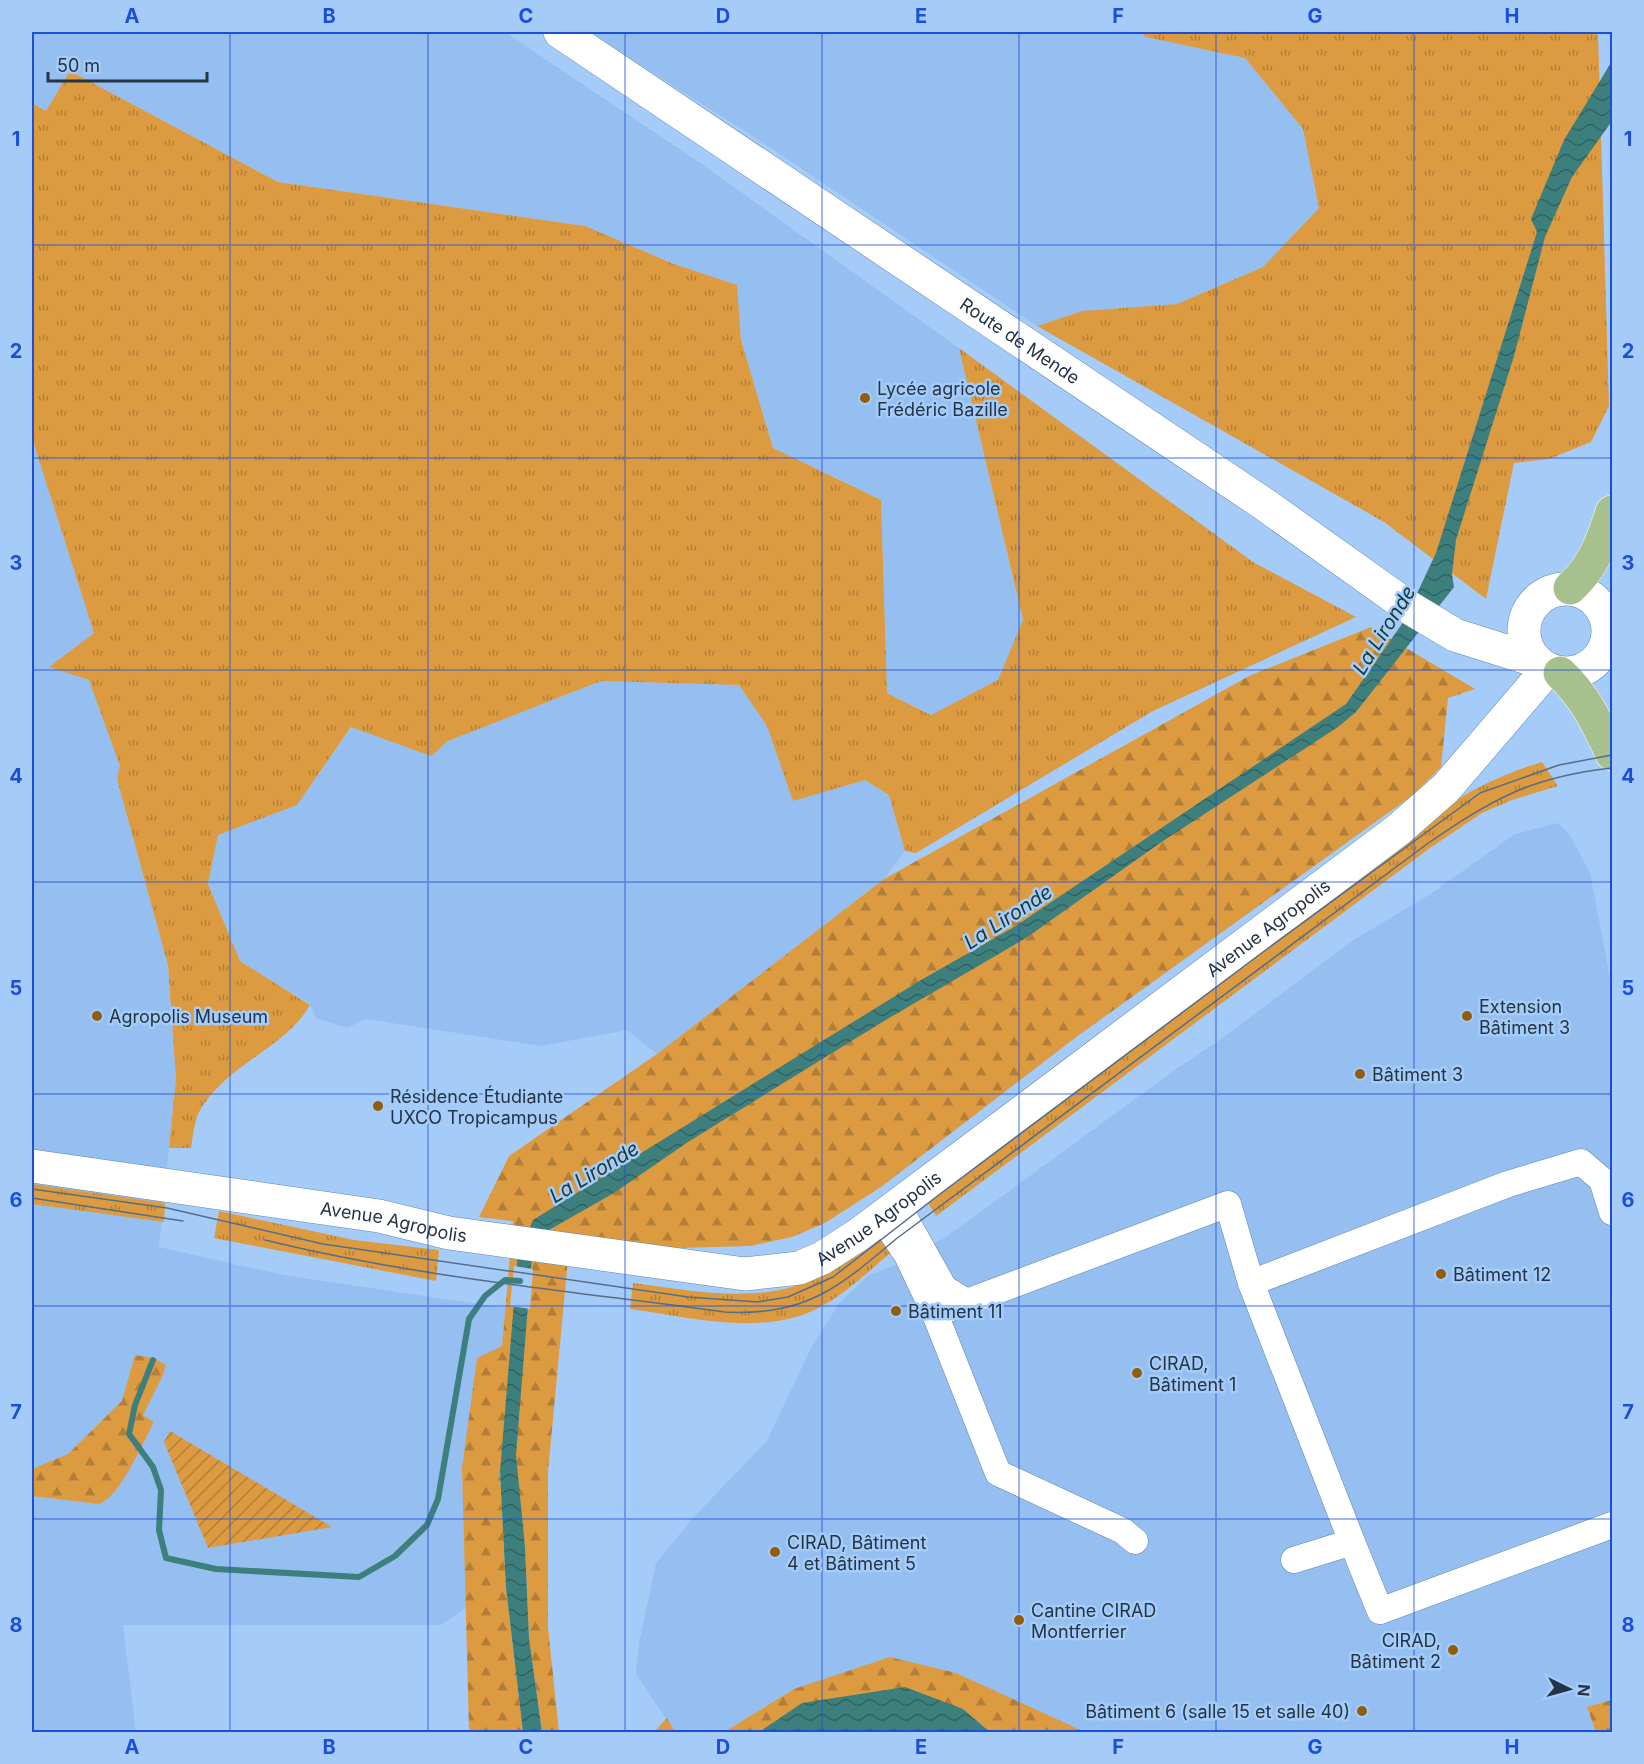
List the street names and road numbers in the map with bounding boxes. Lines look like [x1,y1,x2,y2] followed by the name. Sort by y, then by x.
[956,293,1084,388] street label: Route de Mende
[1202,874,1334,981] street label: Avenue Agropolis
[812,1166,945,1270] street label: Avenue Agropolis
[319,1197,468,1246] street label: Avenue Agropolis

